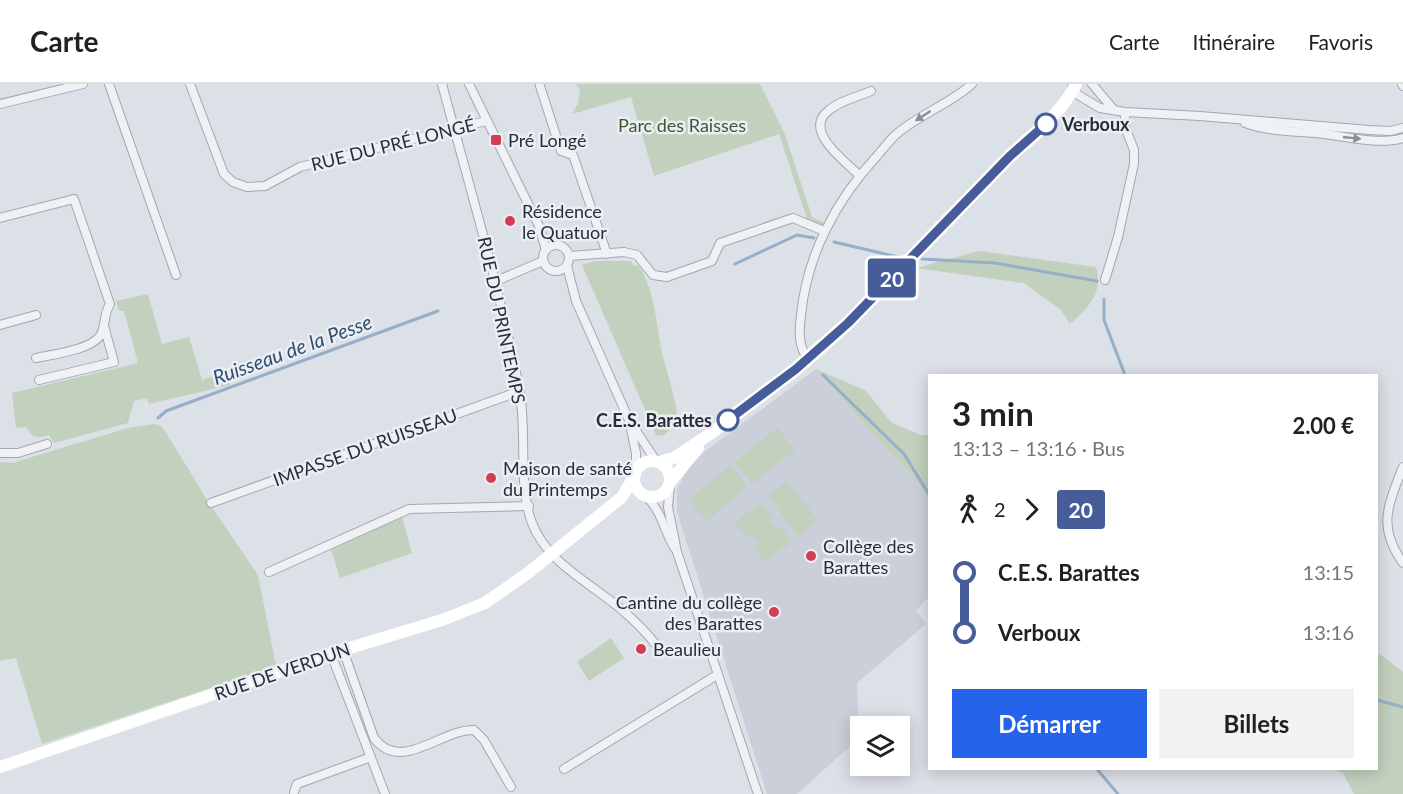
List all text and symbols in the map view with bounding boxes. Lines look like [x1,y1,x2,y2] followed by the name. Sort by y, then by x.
[30,24,98,58] text: Carte
[1109,29,1160,54] text: Carte
[1193,29,1275,54] text: Itinéraire
[1308,29,1373,54] text: Favoris
[915,110,931,121] one-way arrow
[309,113,477,175] street label: RUE DU PRÉ LONGÉ
[1035,113,1057,135] marker: Verboux
[1061,113,1130,135] place label: Verboux
[618,114,746,136] park label: Parc des Raisses
[508,129,587,151] place label: Pré Longé
[489,133,503,147] marker: Pré Longé
[1343,133,1362,143] one-way arrow
[522,200,607,243] place label: Résidence le Quatuor
[503,214,517,228] marker: Résidence le Quatuor
[474,234,530,406] street label: RUE DU PRINTEMPS
[865,258,919,298] line badge: 20
[880,266,904,291] text: 20
[209,309,375,389] water label: Ruisseau de la Pesse
[952,393,1034,433] text: 3 min
[270,403,460,491] street label: IMPASSE DU RUISSEAU
[596,409,712,431] place label: C.E.S. Barattes
[717,409,739,431] marker: C.E.S. Barattes
[1292,412,1354,439] text: 2.00 €
[952,436,1125,460] text: 13:13 – 13:16 · Bus
[503,457,632,500] place label: Maison de santé du Printemps
[484,471,498,485] marker: Maison de santé du Printemps
[952,493,985,526] icon: walk
[1015,493,1048,526] icon: forward
[994,497,1006,521] text: 2
[1069,497,1093,522] text: 20
[823,535,914,578] place label: Collège des Barattes
[804,549,818,563] marker: Collège des Barattes
[998,559,1140,586] text: C.E.S. Barattes
[1303,560,1354,584] text: 13:15
[616,591,762,634] place label: Cantine du collège des Barattes
[767,605,781,619] marker: Cantine du collège des Barattes
[998,619,1081,646] text: Verboux
[1303,620,1354,644] text: 13:16
[211,637,353,705] street label: RUE DE VERDUN
[653,638,721,660] place label: Beaulieu
[634,642,648,656] marker: Beaulieu
[952,689,1147,758] button: Démarrer
[1159,689,1354,758] button: Billets
[850,716,910,776] map controls
[850,716,910,776] button: layers

